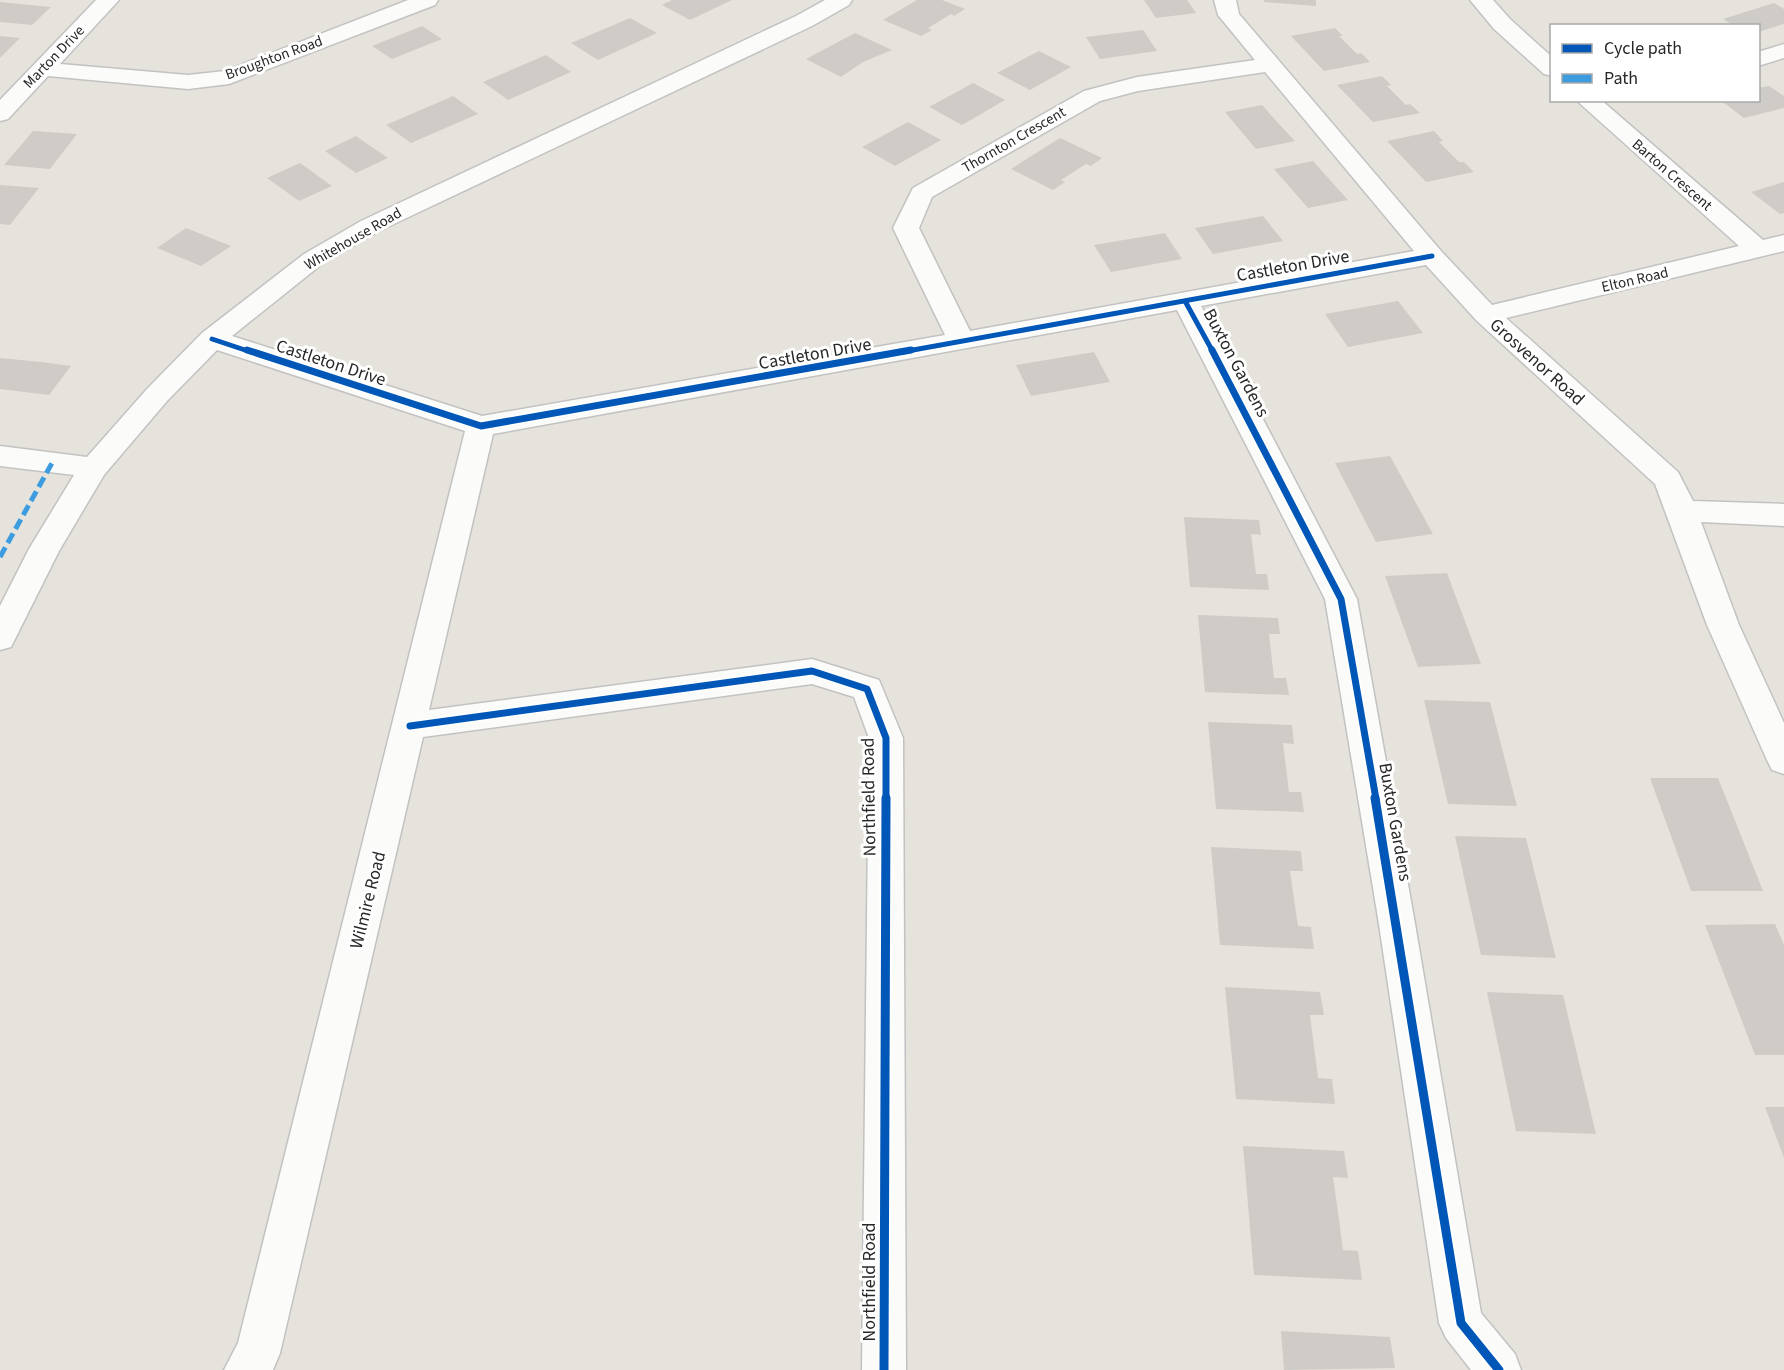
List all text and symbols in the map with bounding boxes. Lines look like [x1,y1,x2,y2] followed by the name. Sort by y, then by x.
[19,21,89,93] street label: Marton Drive
[1550,24,1760,102] legend
[222,31,326,85] street label: Broughton Road
[1604,36,1682,61] text: Cycle path
[1604,66,1638,91] text: Path
[958,102,1070,178] street label: Thornton Crescent
[1627,134,1717,216] street label: Barton Crescent
[300,203,406,275] street label: Whitehouse Road
[1235,244,1351,288] street label: Castleton Drive
[1599,262,1671,298] street label: Elton Road
[1197,304,1275,422] street label: Buxton Gardens
[1484,313,1590,411] street label: Grosvenor Road
[757,332,873,376] street label: Castleton Drive
[273,333,389,393] street label: Castleton Drive
[855,737,883,857] street label: Northfield Road
[1372,761,1418,883] street label: Buxton Gardens
[344,849,392,951] street label: Wilmire Road
[857,1223,882,1341] street label: Northfield Road

